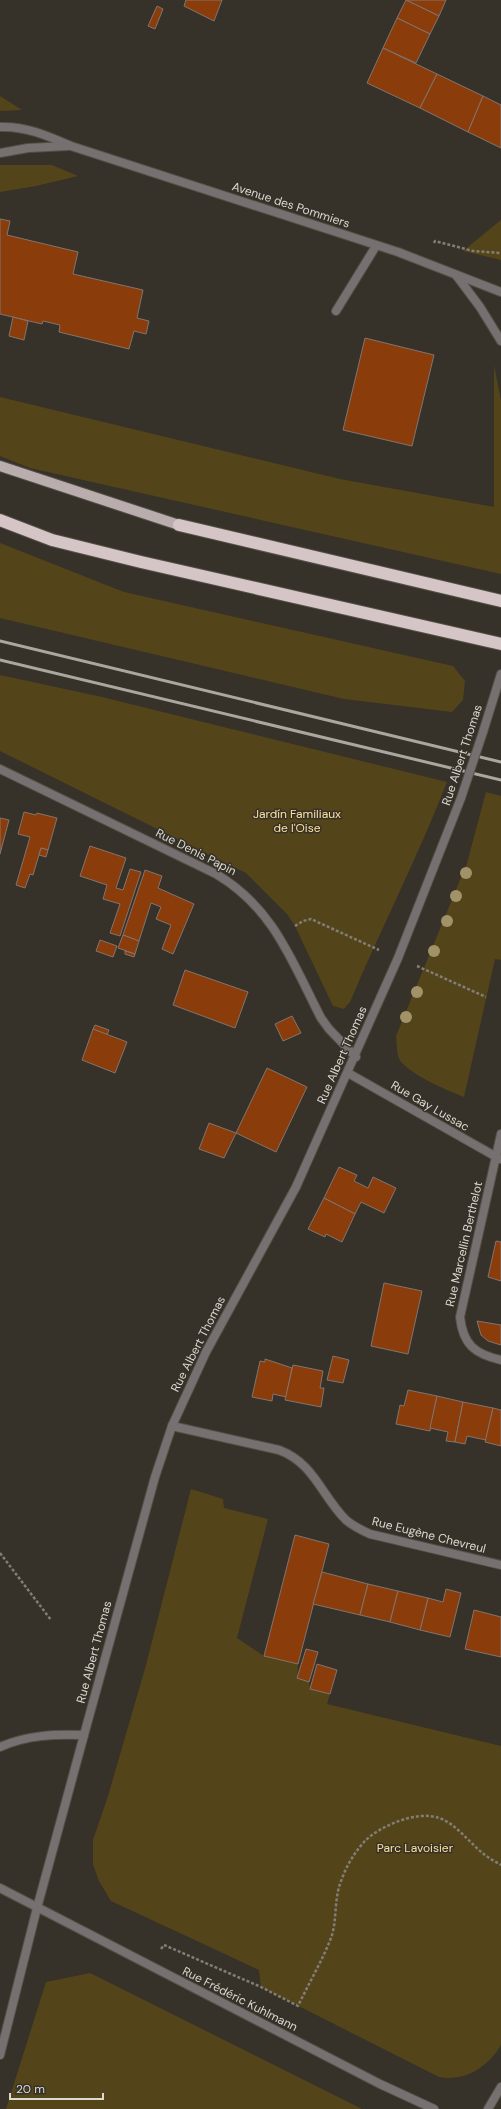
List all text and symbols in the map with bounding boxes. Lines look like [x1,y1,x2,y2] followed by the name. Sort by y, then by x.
[230,178,352,232] street label: Avenue des Pommiers
[438,702,486,808] street label: Rue Albert Thomas
[253,806,341,836] park label: Jardín Familiaux de l'Oise
[153,825,239,879] street label: Rue Denis Papin
[313,1004,371,1106] street label: Rue Albert Thomas
[388,1077,472,1135] street label: Rue Gay Lussac
[442,1180,486,1308] street label: Rue Marcellin Berthelot
[167,1293,229,1395] street label: Rue Albert Thomas
[370,1513,488,1557] street label: Rue Eugène Chevreul
[73,1599,115,1705] street label: Rue Albert Thomas
[377,1840,454,1856] park label: Parc Lavoisier
[180,1963,300,2035] street label: Rue Frédéric Kuhlmann
[10,2075,103,2101] scale bar
[16,2081,45,2097] text: 20 m

